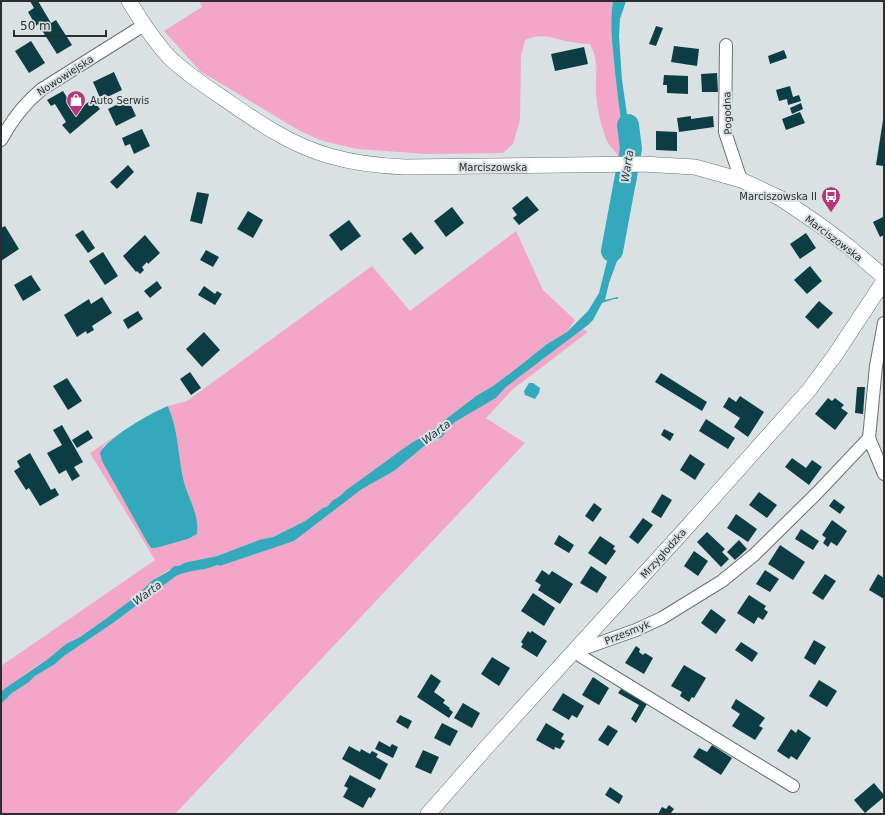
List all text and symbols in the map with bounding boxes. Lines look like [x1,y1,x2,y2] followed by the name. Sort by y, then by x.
[14,12,106,38] scale bar
[20,19,51,33] text: 50 m
[35,53,95,98] street label: Nowowiejska
[65,89,87,117] shop icon: Auto Serwis
[721,91,734,135] street label: Pogodna
[90,95,149,106] place label: Auto Serwis
[619,149,637,183] water label: Warta
[459,162,527,173] street label: Marciszowska
[820,185,842,213] bus stop icon: Marciszowska II
[739,191,817,202] place label: Marciszowska II
[803,213,864,263] street label: Marciszowska
[419,417,453,447] water label: Warta
[638,526,688,580] street label: Mrzygłodzka
[130,578,165,608] water label: Warta
[603,618,652,647] street label: Przesmyk

